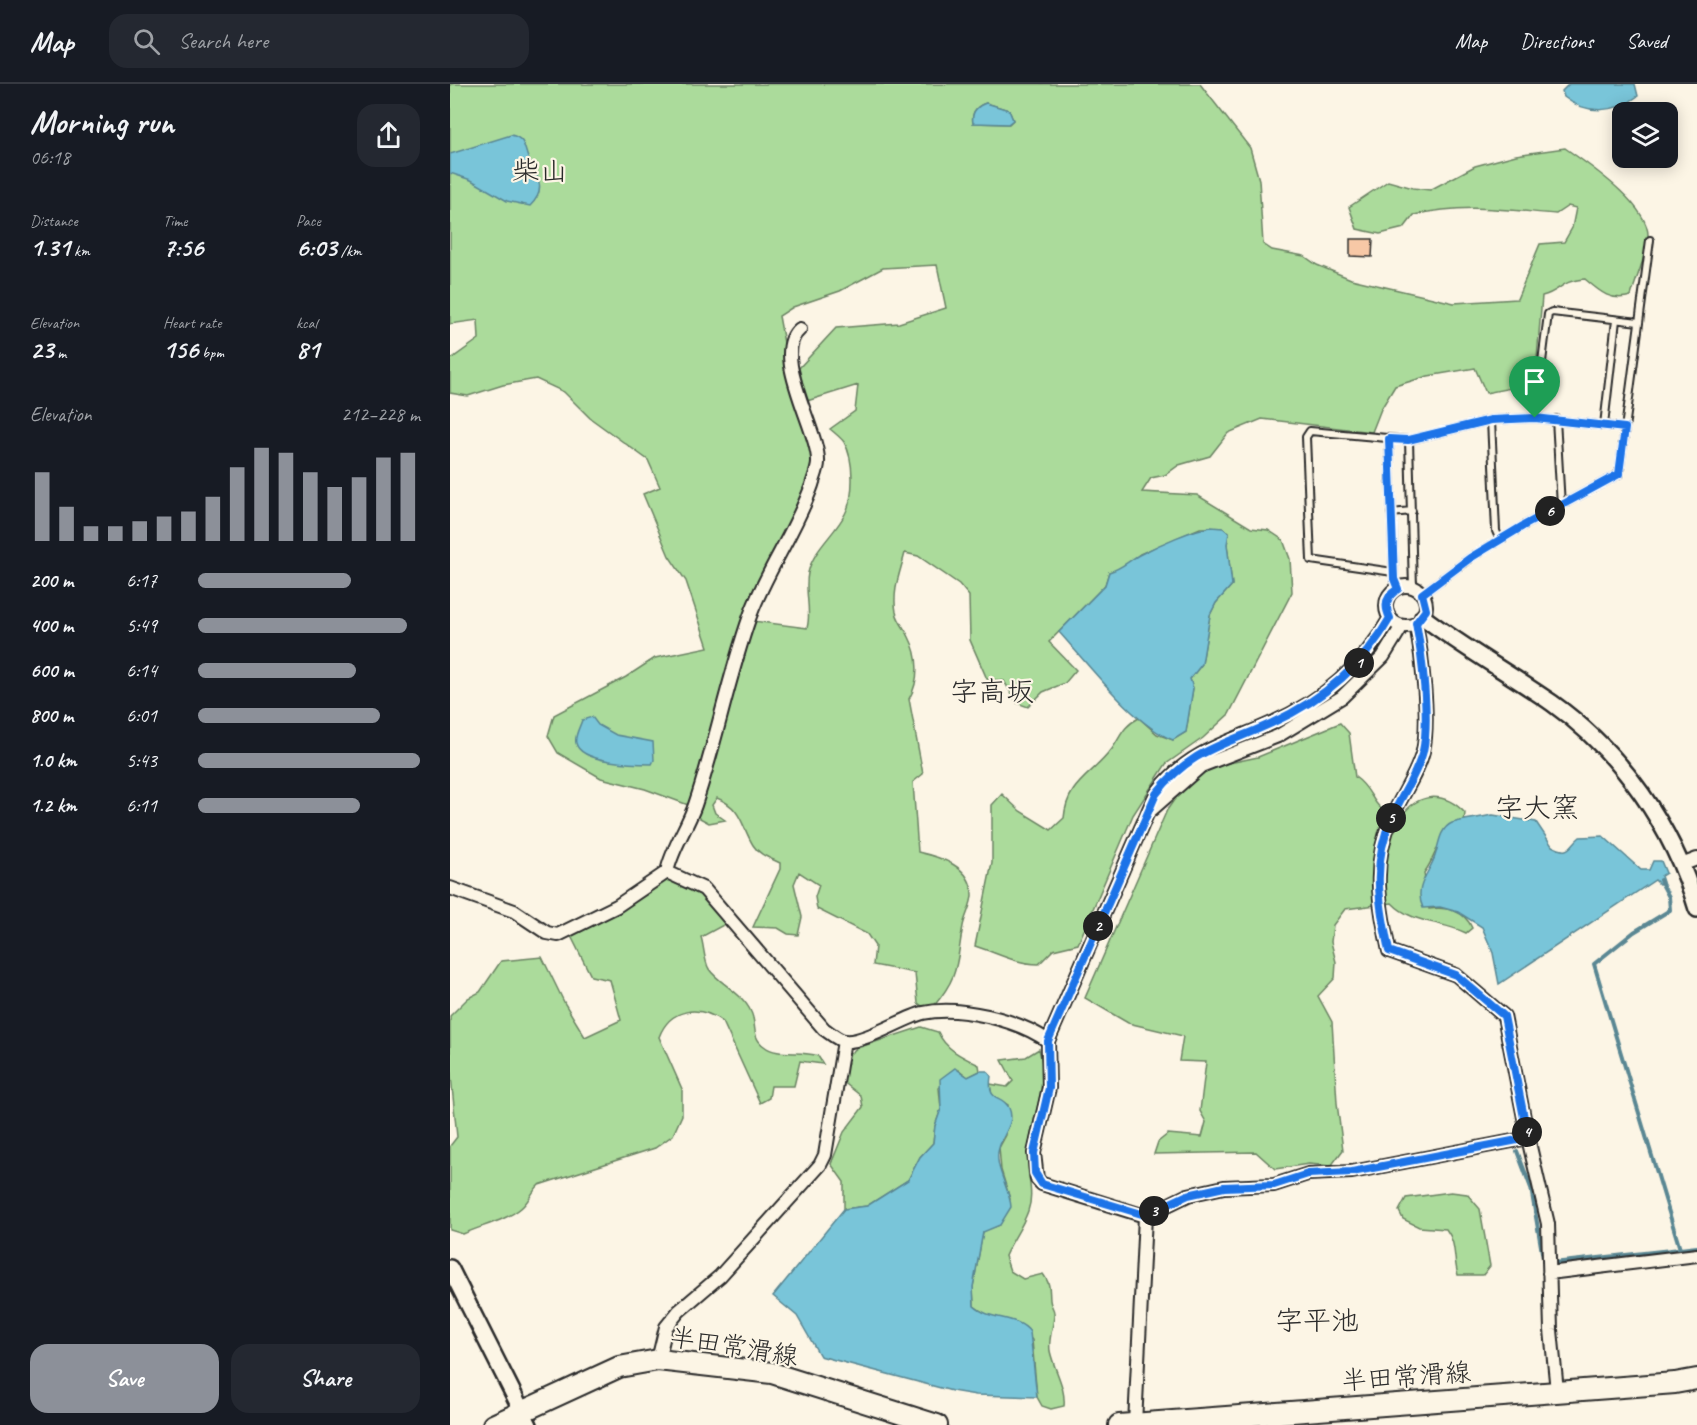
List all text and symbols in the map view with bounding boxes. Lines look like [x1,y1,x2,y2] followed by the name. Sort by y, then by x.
[109,14,529,68] search box
[30,24,73,59] text: Map
[130,25,163,58] icon: search
[178,27,268,55] text: Search here
[1455,28,1487,54] text: Map
[1520,28,1593,54] text: Directions
[1626,28,1667,54] text: Saved
[30,101,174,143] text: Morning run
[1612,102,1678,168] map controls
[1612,102,1678,168] button: layers
[357,104,420,167] button: share
[30,145,70,170] text: 06:18
[512,153,568,188] district label: 柴山
[30,211,78,231] text: Distance
[163,211,187,231] text: Time
[296,211,321,231] text: Pace
[30,231,70,264] text: 1.31
[163,231,203,264] text: 7:56
[296,231,337,264] text: 6:03
[70,241,90,261] text: km
[337,241,362,261] text: /km
[30,313,79,333] text: Elevation
[163,313,221,333] text: Heart rate
[296,313,317,333] text: kcal
[30,333,53,366] text: 23
[163,333,198,366] text: 156
[296,333,319,366] text: 81
[53,343,66,363] text: m
[198,343,224,363] text: bpm
[1509,356,1560,418] pin
[1518,365,1551,398] icon: arrive
[30,402,92,427] text: Elevation
[341,402,420,427] text: 212–228 m
[1535,496,1565,526] pin: 6
[1546,501,1554,521] text: 6
[30,568,73,593] text: 200 m
[126,568,157,593] text: 6:17
[30,613,73,638] text: 400 m
[126,613,157,638] text: 5:49
[1344,648,1374,678] pin: 1
[1355,653,1363,673] text: 1
[30,658,74,683] text: 600 m
[126,658,157,683] text: 6:14
[950,674,1034,709] district label: 字高坂
[30,703,73,728] text: 800 m
[126,703,157,728] text: 6:01
[30,748,77,773] text: 1.0 km
[126,748,157,773] text: 5:43
[1495,790,1579,825] district label: 字大窯
[30,793,77,818] text: 1.2 km
[126,793,157,818] text: 6:11
[1376,803,1406,833] pin: 5
[1388,808,1394,828] text: 5
[1083,911,1113,941] pin: 2
[1094,916,1102,936] text: 2
[1512,1117,1542,1147] pin: 4
[1523,1122,1531,1142] text: 4
[1139,1196,1169,1226] pin: 3
[1150,1201,1158,1221] text: 3
[1275,1303,1359,1338] district label: 字平池
[667,1320,801,1373] street label: 半田常滑線
[30,1344,219,1413] button: Save
[231,1344,420,1413] button: Share
[1340,1356,1472,1397] street label: 半田常滑線

